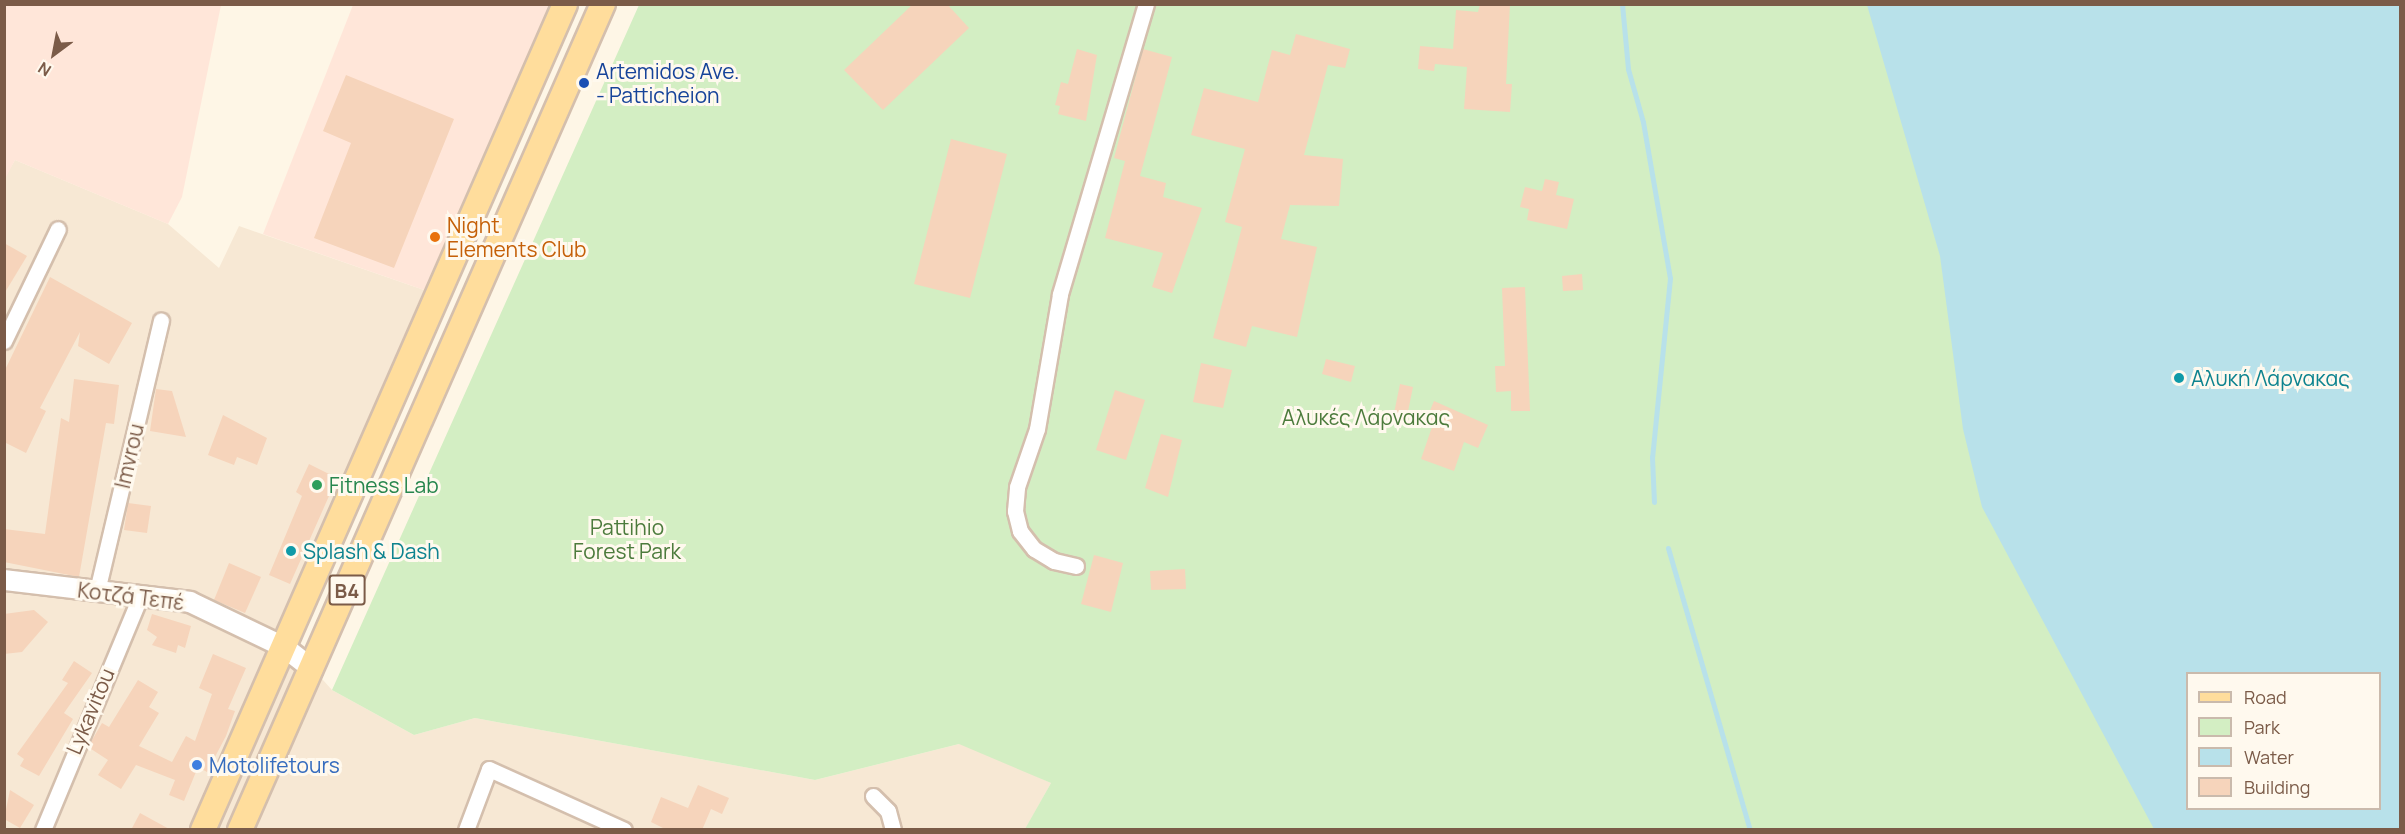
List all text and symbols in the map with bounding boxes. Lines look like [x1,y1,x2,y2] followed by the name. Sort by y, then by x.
[24,24,84,84] north arrow
[34,57,55,82] text: N
[596,58,739,108] place label: Artemidos Ave. - Patticheion
[577,76,591,90] marker: Artemidos Ave. - Patticheion
[447,212,586,262] place label: Night Elements Club
[428,230,442,244] marker: Night Elements Club
[2191,365,2350,391] place label: Αλυκή Λάρνακας
[2172,371,2186,385] marker: Αλυκή Λάρνακας
[1282,404,1450,430] park label: Αλυκές Λάρνακας
[109,421,149,491] street label: Imvrou
[329,472,439,498] place label: Fitness Lab
[310,478,324,492] marker: Fitness Lab
[573,514,681,564] park label: Pattihio Forest Park
[303,538,440,564] place label: Splash & Dash
[284,544,298,558] marker: Splash & Dash
[328,573,366,607] road number: B4
[76,577,186,615] street label: Κοτζά Τεπέ
[61,664,119,758] street label: Lykavitou
[2186,672,2381,810] legend
[2244,685,2287,709] text: Road
[2244,715,2280,739] text: Park
[2244,745,2294,769] text: Water
[209,752,340,778] place label: Motolifetours
[190,758,204,772] marker: Motolifetours
[2244,775,2310,799] text: Building

